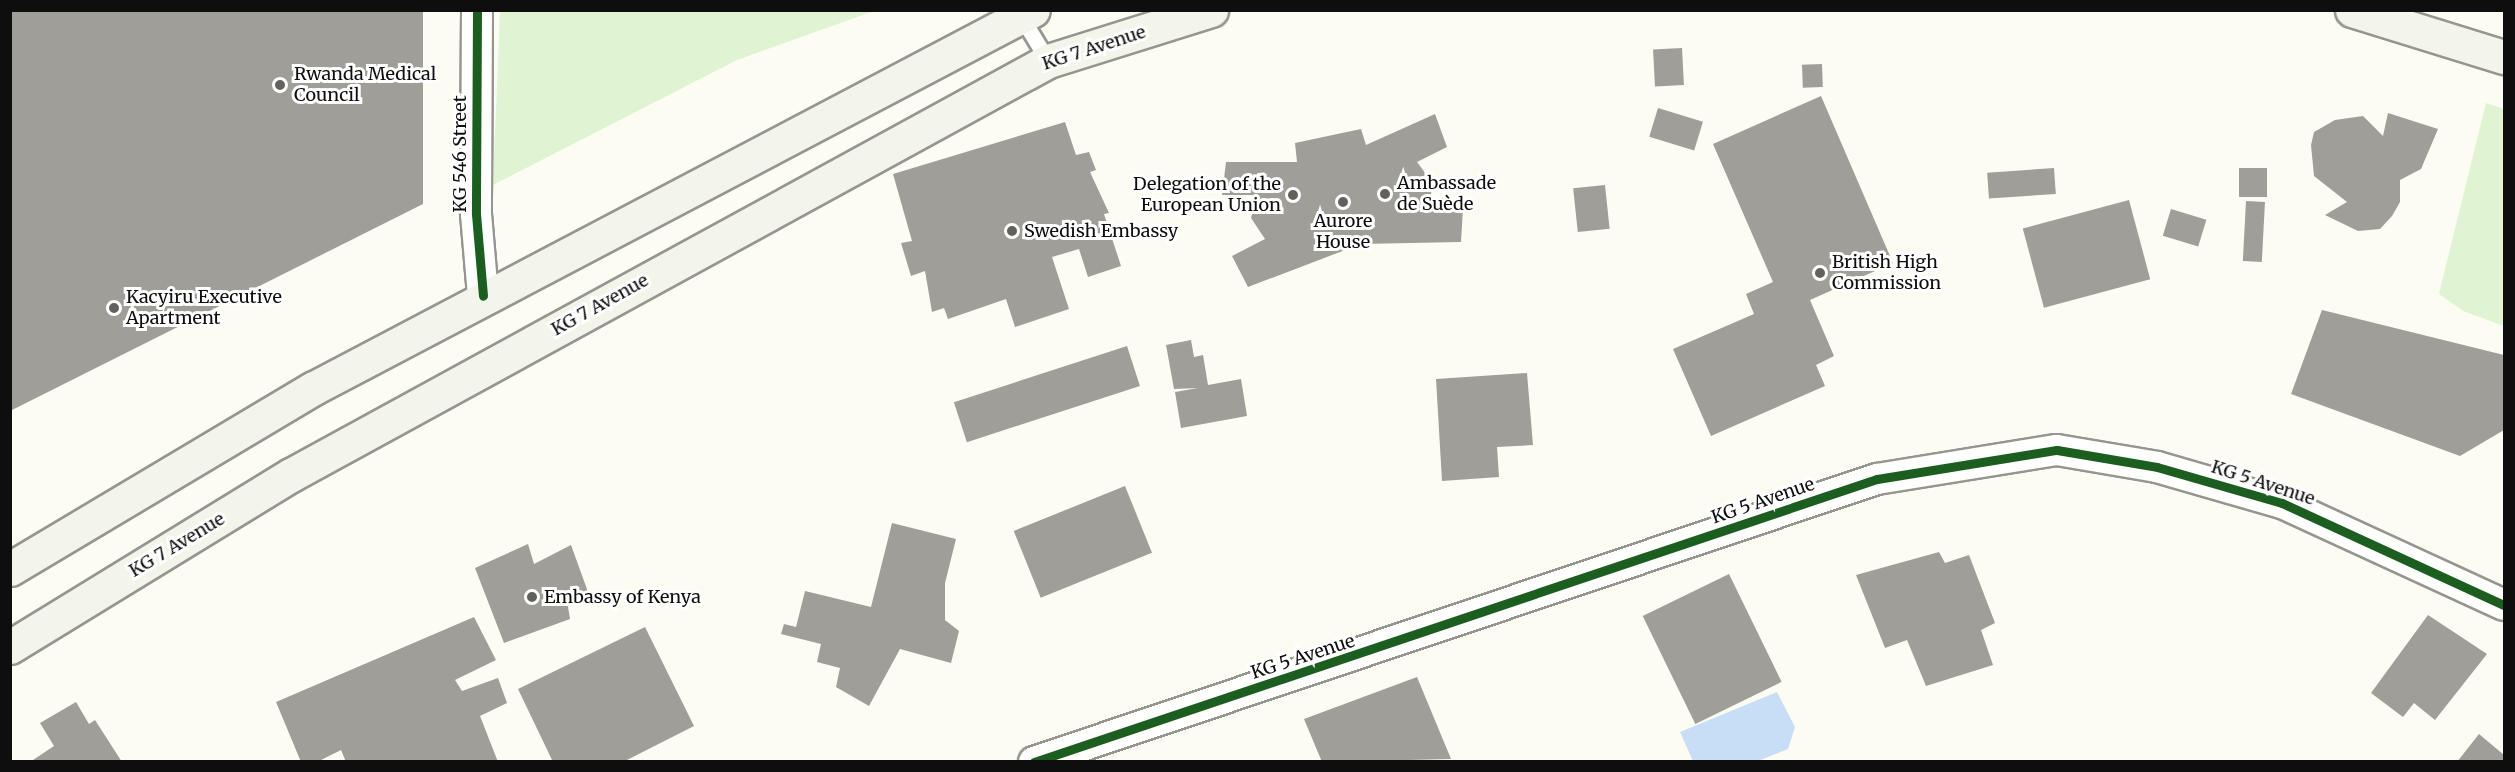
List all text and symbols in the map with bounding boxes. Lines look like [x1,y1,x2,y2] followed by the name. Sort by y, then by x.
[1040,21,1148,75] street label: KG 7 Avenue
[294,64,436,106] place label: Rwanda Medical Council
[271,76,289,94] marker: Rwanda Medical Council
[449,95,471,213] street label: KG 546 Street
[1397,173,1496,216] place label: Ambassade de Suède
[1133,174,1281,216] place label: Delegation of the European Union
[1378,187,1392,201] marker: Ambassade de Suède
[1286,188,1300,202] marker: Delegation of the European Union
[1336,195,1350,209] marker: Aurore House
[1314,211,1372,254] place label: Aurore House
[1024,220,1178,242] place label: Swedish Embassy
[1005,224,1019,238] marker: Swedish Embassy
[1832,252,1941,294] place label: British High Commission
[1813,266,1827,280] marker: British High Commission
[548,270,652,340] street label: KG 7 Avenue
[126,287,282,330] place label: Kacyiru Executive Apartment
[107,301,121,315] marker: Kacyiru Executive Apartment
[2208,456,2318,510] street label: KG 5 Avenue
[1709,473,1817,529] street label: KG 5 Avenue
[125,508,229,582] street label: KG 7 Avenue
[544,586,701,608] place label: Embassy of Kenya
[525,590,539,604] marker: Embassy of Kenya
[1248,630,1358,684] street label: KG 5 Avenue

